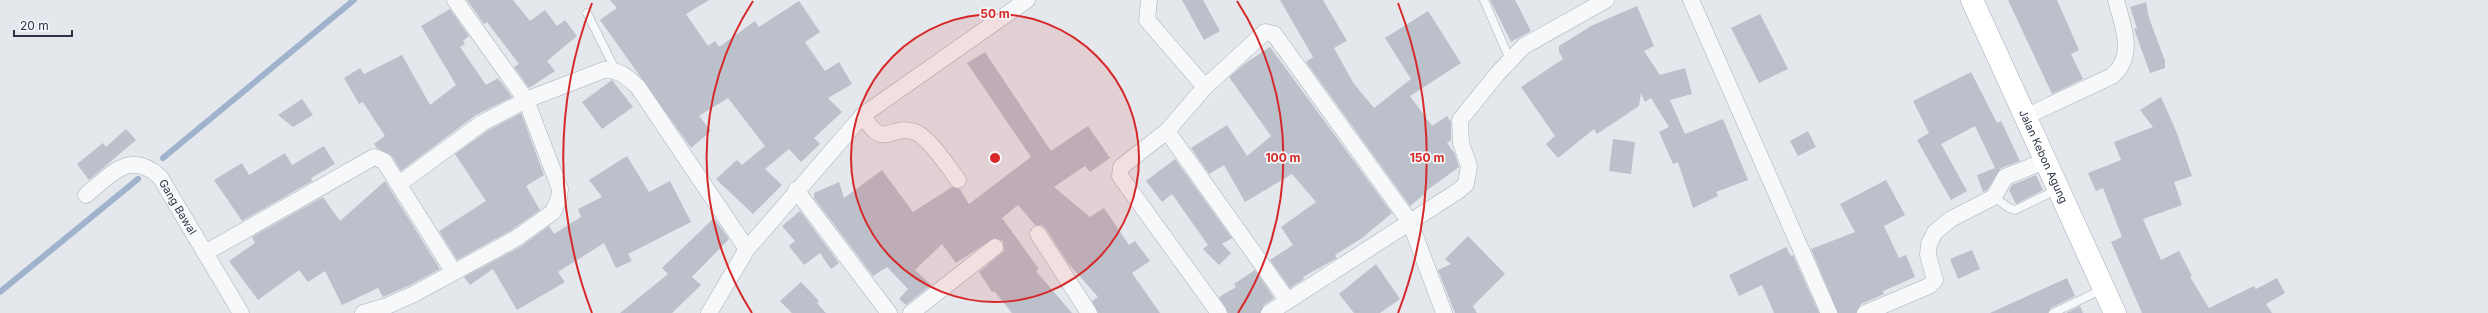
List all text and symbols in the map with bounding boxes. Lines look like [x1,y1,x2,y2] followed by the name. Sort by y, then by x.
[980,6,1010,21] text: 50 m
[14,12,72,38] scale bar
[20,18,49,33] text: 20 m
[2016,107,2071,205] street label: Jalan Kebon Agung
[1265,150,1301,165] text: 100 m
[1410,150,1444,165] text: 150 m
[988,151,1002,165] centre of rings
[156,177,200,237] street label: Gang Bawal

